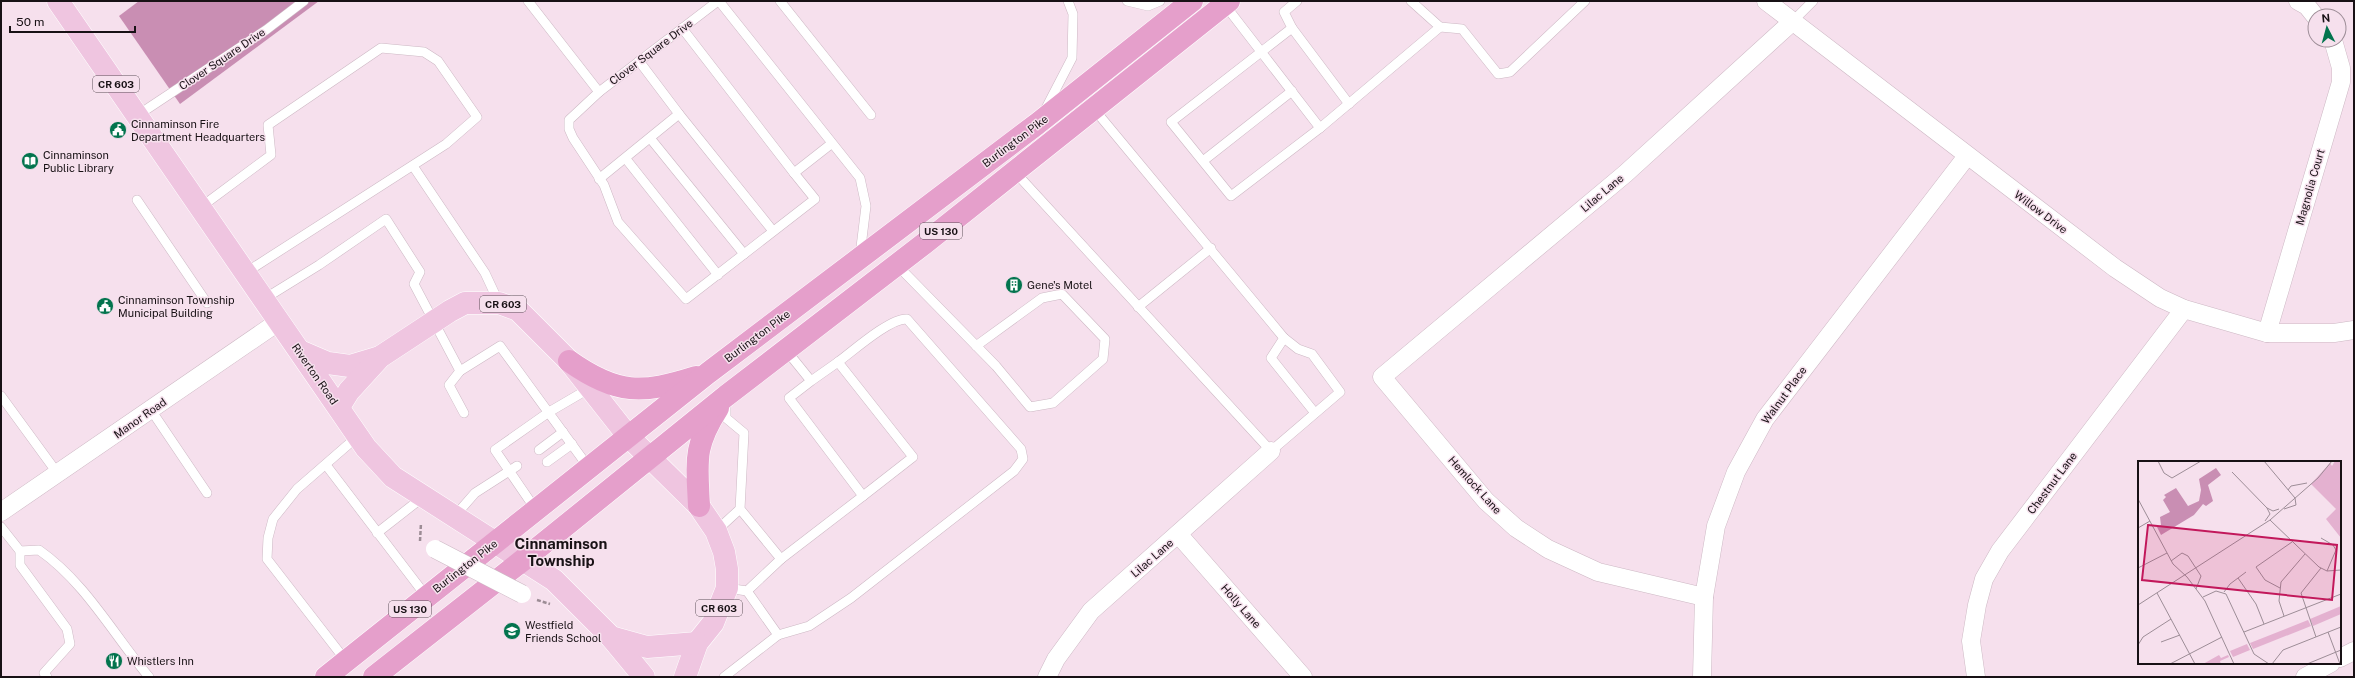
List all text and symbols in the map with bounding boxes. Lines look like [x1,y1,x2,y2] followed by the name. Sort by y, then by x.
[10,8,135,34] scale bar
[2307,8,2347,48] north arrow
[2321,12,2331,24] text: N
[16,15,44,29] text: 50 m
[607,17,695,87] street label: Clover Square Drive
[177,26,267,92] street label: Clover Square Drive
[93,76,139,92] road number: CR 603
[980,113,1050,169] street label: Burlington Pike
[131,118,266,143] place label: Cinnaminson Fire Department Headquarters
[108,120,128,140] public building icon: Cinnaminson Fire Department Headquarters
[2293,148,2327,226] street label: Magnolia Court
[43,149,114,174] place label: Cinnaminson Public Library
[20,151,40,171] library icon: Cinnaminson Public Library
[1578,172,1626,214] street label: Lilac Lane
[2012,188,2070,236] street label: Willow Drive
[920,223,962,239] road number: US 130
[1004,275,1024,295] building icon: Gene's Motel
[1027,279,1093,291] place label: Gene's Motel
[118,294,235,319] place label: Cinnaminson Township Municipal Building
[95,296,115,316] public building icon: Cinnaminson Township Municipal Building
[480,296,526,312] road number: CR 603
[722,308,792,364] street label: Burlington Pike
[290,341,340,407] street label: Riverton Road
[1759,364,1809,426] street label: Walnut Place
[111,395,169,441] street label: Manor Road
[2025,450,2079,516] street label: Chestnut Lane
[1446,454,1504,516] street label: Hemlock Lane
[2138,461,2341,664] inset map
[515,535,608,569] district label: Cinnaminson Township
[1128,536,1176,580] street label: Lilac Lane
[430,537,500,595] street label: Burlington Pike
[1219,582,1263,630] street label: Holly Lane
[696,600,742,616] road number: CR 603
[389,601,431,617] road number: US 130
[525,619,601,644] place label: Westfield Friends School
[502,621,522,641] school or university icon: Westfield Friends School
[104,651,124,671] restaurant icon: Whistlers Inn
[127,655,194,667] place label: Whistlers Inn

